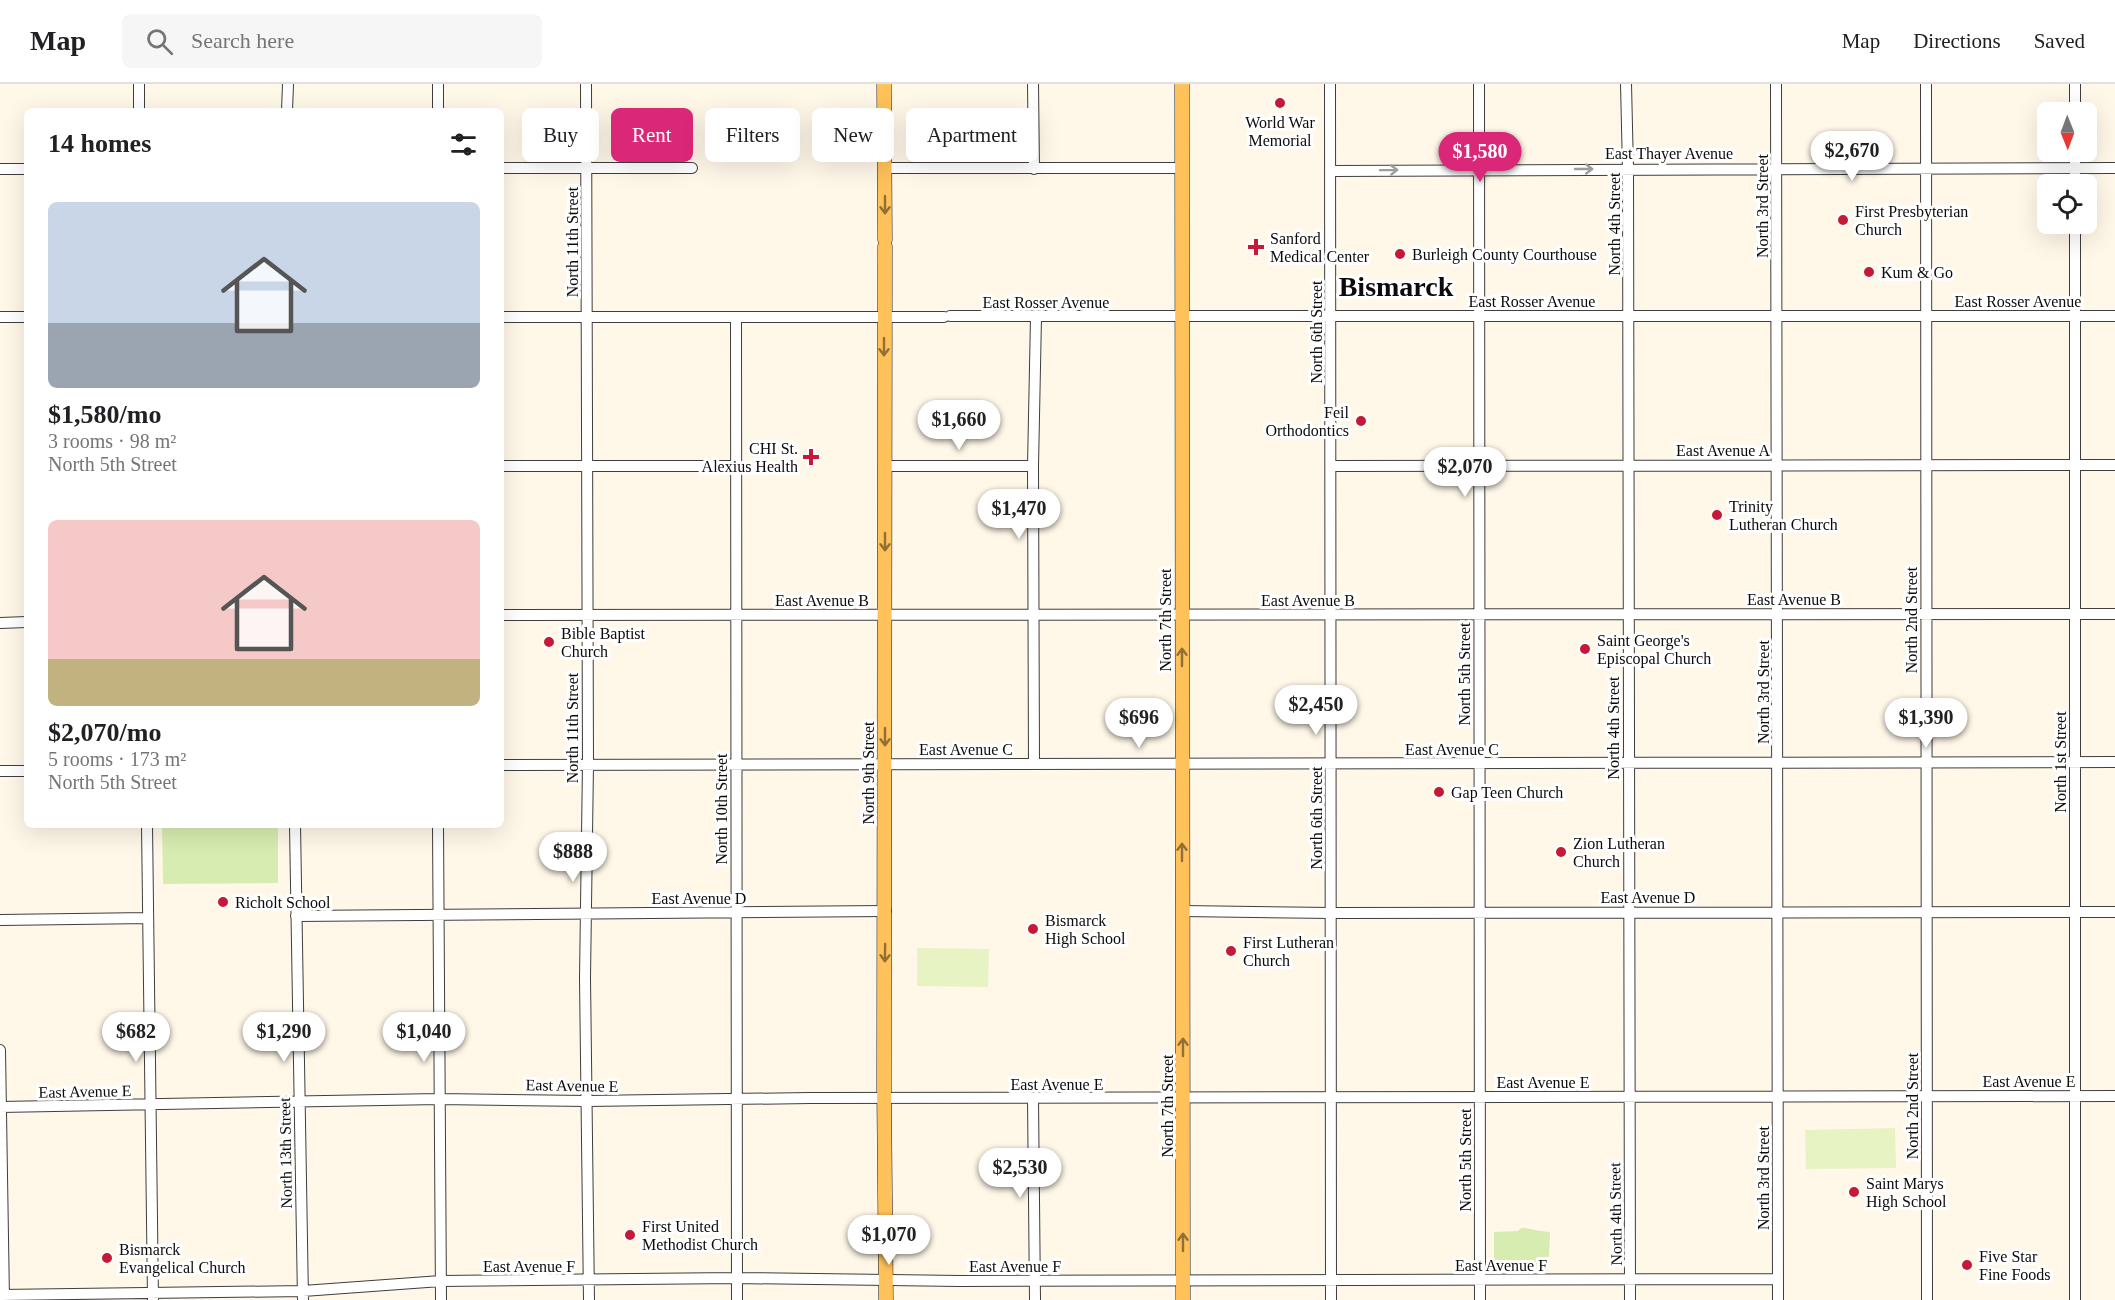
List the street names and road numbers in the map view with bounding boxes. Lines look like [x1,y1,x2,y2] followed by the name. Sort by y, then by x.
[1605,145,1733,163] street label: East Thayer Avenue
[1754,153,1771,258] street label: North 3rd Street
[1606,172,1623,276] street label: North 4th Street
[564,186,581,297] street label: North 11th Street
[1308,280,1325,384] street label: North 6th Street
[1469,293,1595,310] street label: East Rosser Avenue
[1955,293,2081,310] street label: East Rosser Avenue
[983,294,1109,311] street label: East Rosser Avenue
[1676,442,1770,459] street label: East Avenue A
[1903,566,1920,673] street label: North 2nd Street
[1157,568,1174,672] street label: North 7th Street
[1747,591,1841,608] street label: East Avenue B
[775,592,869,609] street label: East Avenue B
[1261,592,1355,609] street label: East Avenue B
[1456,622,1473,726] street label: North 5th Street
[1755,639,1772,744] street label: North 3rd Street
[564,672,581,783] street label: North 11th Street
[1605,676,1622,780] street label: North 4th Street
[2052,711,2069,813] street label: North 1st Street
[860,721,877,825] street label: North 9th Street
[919,741,1013,758] street label: East Avenue C
[1405,741,1499,758] street label: East Avenue C
[713,753,730,865] street label: North 10th Street
[1308,766,1325,870] street label: North 6th Street
[1601,889,1695,906] street label: East Avenue D
[652,890,746,907] street label: East Avenue D
[1904,1052,1921,1159] street label: North 2nd Street
[1159,1054,1176,1158] street label: North 7th Street
[1982,1073,2076,1090] street label: East Avenue E
[1496,1074,1590,1091] street label: East Avenue E
[525,1076,619,1095] street label: East Avenue E
[1010,1076,1104,1093] street label: East Avenue E
[38,1082,132,1101] street label: East Avenue E
[276,1097,295,1209] street label: North 13th Street
[1457,1108,1474,1212] street label: North 5th Street
[1755,1125,1772,1230] street label: North 3rd Street
[1606,1162,1625,1266] street label: North 4th Street
[1455,1257,1547,1274] street label: East Avenue F
[483,1258,575,1275] street label: East Avenue F
[969,1258,1061,1275] street label: East Avenue F

